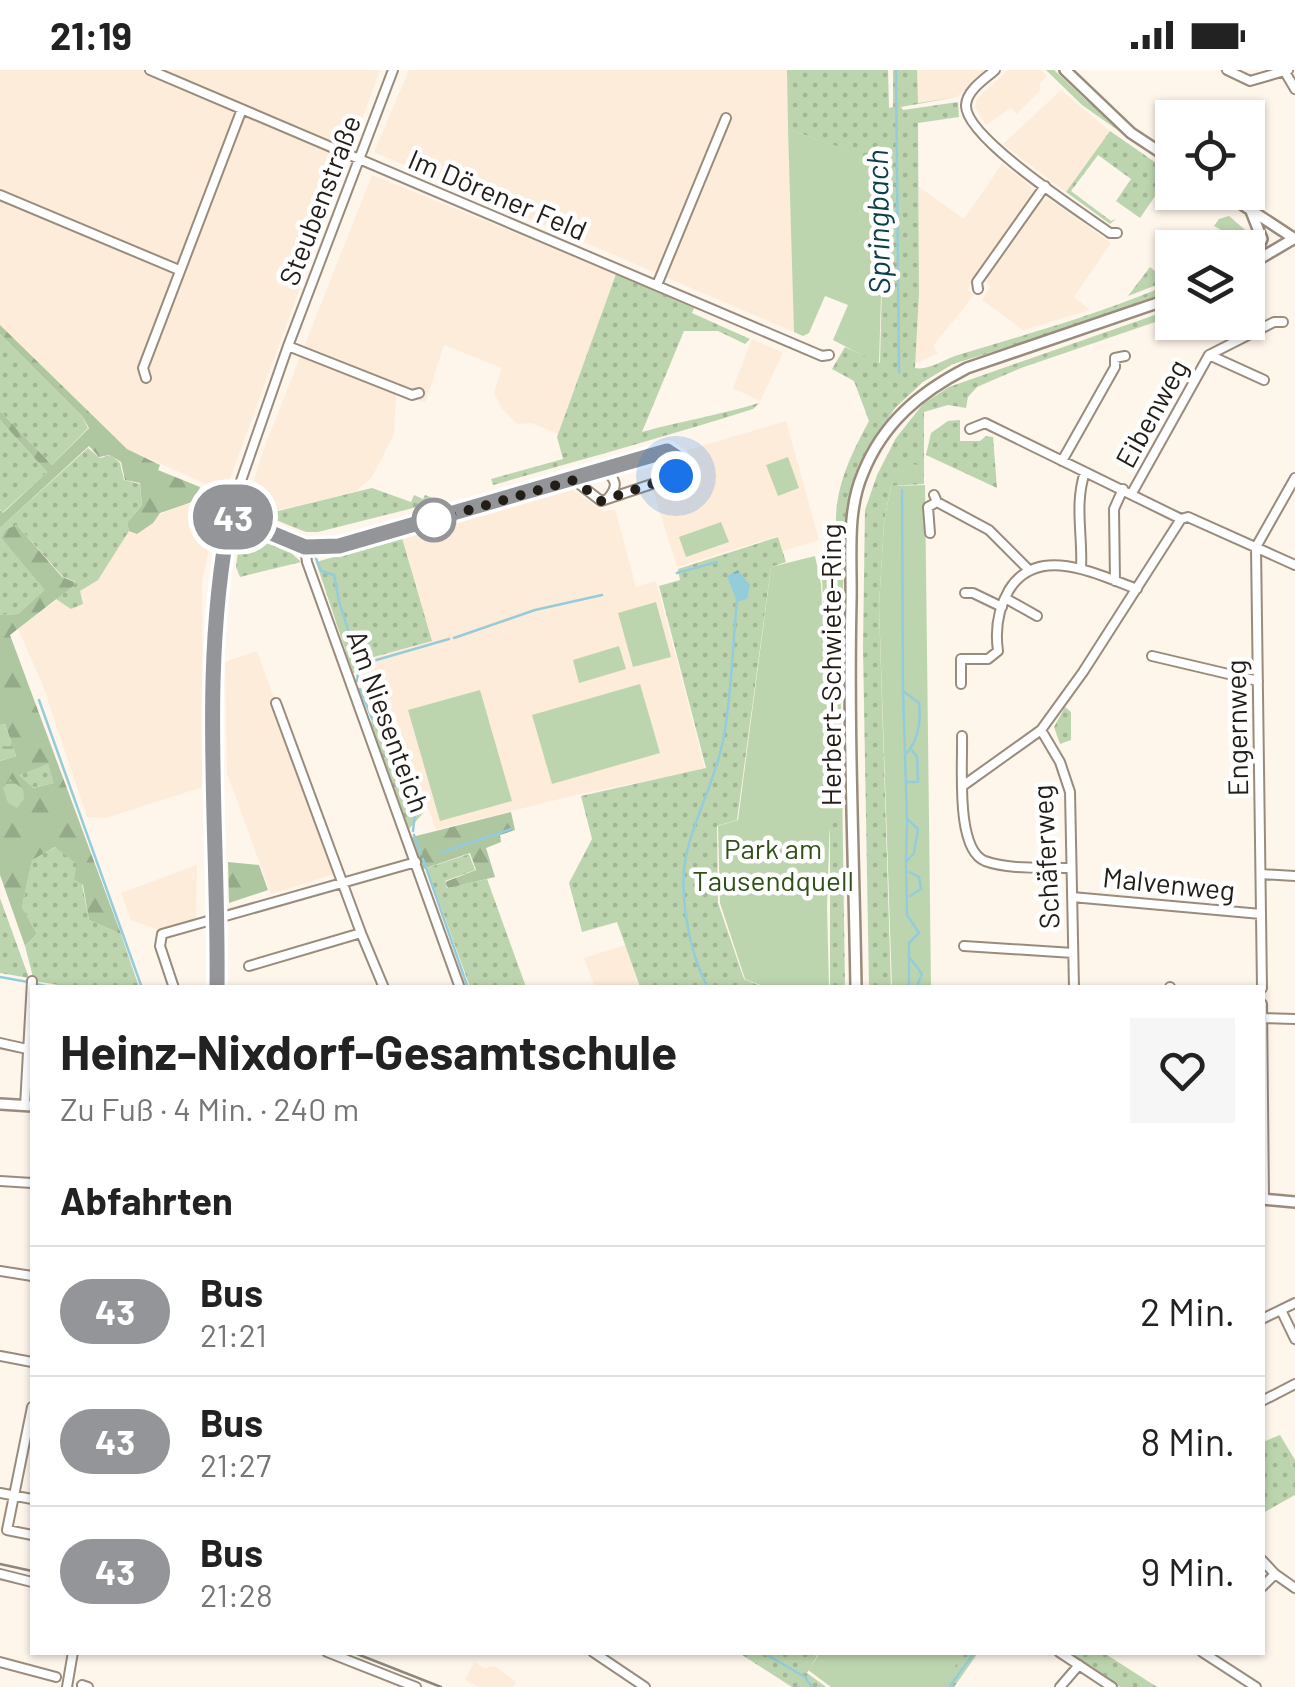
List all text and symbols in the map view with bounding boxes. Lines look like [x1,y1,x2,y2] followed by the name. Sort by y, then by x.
[50,12,132,58] text: 21:19
[1155,100,1265,340] map controls
[1155,100,1265,210] button: locate
[271,110,367,290] street label: Steubenstraße
[404,141,592,247] street label: Im Dörener Feld
[858,149,896,295] water label: Springbach
[1155,230,1265,340] button: layers
[1107,353,1195,473] street label: Eibenweg
[651,451,701,501] your location
[188,484,278,550] line badge: 43
[213,496,253,538] text: 43
[413,499,455,541] unlabelled marker
[813,524,847,806] street label: Herbert-Schwiete-Ring
[340,625,438,817] street label: Am Niesenteich
[1218,659,1254,797] street label: Engernweg
[1024,784,1066,930] street label: Schäferweg
[692,831,854,897] park label: Park am Tausendquell
[1101,859,1237,907] street label: Malvenweg
[1130,1018,1235,1123] button: heart
[60,1022,677,1080] text: Heinz-Nixdorf-Gesamtschule
[60,1089,359,1127] text: Zu Fuß · 4 Min. · 240 m
[60,1177,233,1223] text: Abfahrten
[200,1269,263,1315] text: Bus
[1140,1288,1235,1334] text: 2 Min.
[95,1290,135,1332] text: 43
[200,1315,267,1353] text: 21:21
[200,1399,263,1445] text: Bus
[1140,1418,1235,1464] text: 8 Min.
[95,1420,135,1462] text: 43
[200,1445,271,1483] text: 21:27
[200,1529,263,1575] text: Bus
[1140,1548,1235,1594] text: 9 Min.
[95,1550,135,1592] text: 43
[200,1575,273,1613] text: 21:28

